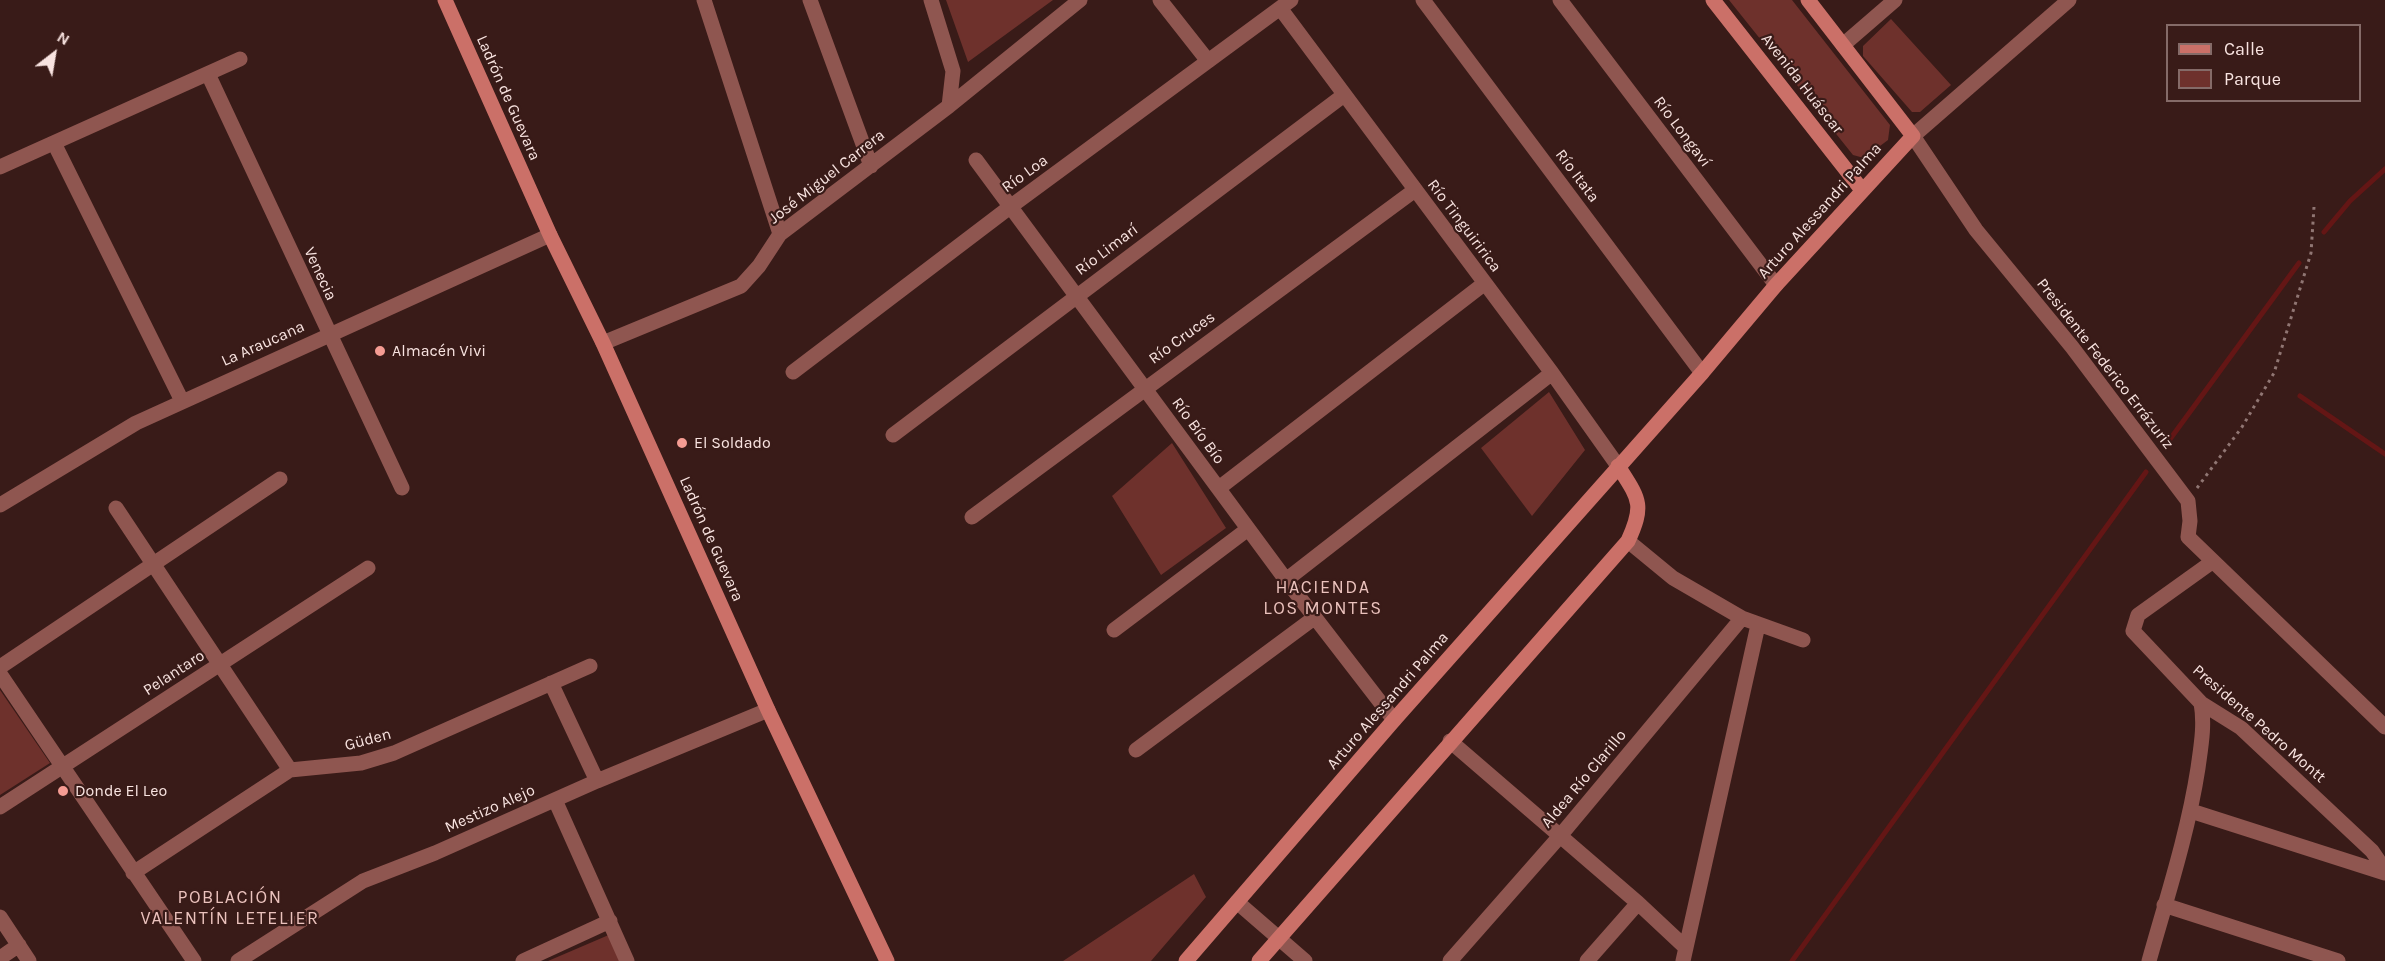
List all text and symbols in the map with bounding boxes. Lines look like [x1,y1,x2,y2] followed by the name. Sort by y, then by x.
[24,24,84,84] north arrow
[2166,24,2361,102] legend
[54,27,73,49] text: N
[1757,30,1847,138] street label: Avenida Huáscar
[472,32,544,164] street label: Ladrón de Guevara
[2224,38,2264,60] text: Calle
[2224,68,2281,90] text: Parque
[1649,93,1715,171] street label: Río Longaví
[765,126,889,228] street label: José Miguel Carrera
[1754,139,1886,283] street label: Arturo Alessandri Palma
[1551,146,1603,206] street label: Río Itata
[998,151,1052,197] street label: Río Loa
[1423,176,1505,276] street label: Río Tinguiririca
[1072,220,1142,280] street label: Río Limarí
[299,244,341,304] street label: Venecia
[2032,275,2178,453] street label: Presidente Federico Errázuriz
[1145,308,1219,368] street label: Río Cruces
[218,317,308,371] street label: La Araucana
[392,341,486,361] place label: Almacén Vivi
[373,344,387,358] marker: Almacén Vivi
[1167,394,1229,468] street label: Río Bío Bío
[694,433,771,453] place label: El Soldado
[675,436,689,450] marker: El Soldado
[675,473,747,605] street label: Ladrón de Guevara
[1263,577,1383,620] district label: HACIENDA LOS MONTES
[1323,628,1453,774] street label: Arturo Alessandri Palma
[140,646,208,700] street label: Pelantaro
[2188,661,2330,787] street label: Presidente Pedro Montt
[343,725,393,755] street label: Güden
[1537,726,1631,832] street label: Aldea Río Clarillo
[75,781,167,801] place label: Donde El Leo
[442,781,538,837] street label: Mestizo Alejo
[56,784,70,798] marker: Donde El Leo
[140,887,320,930] district label: POBLACIÓN VALENTÍN LETELIER

